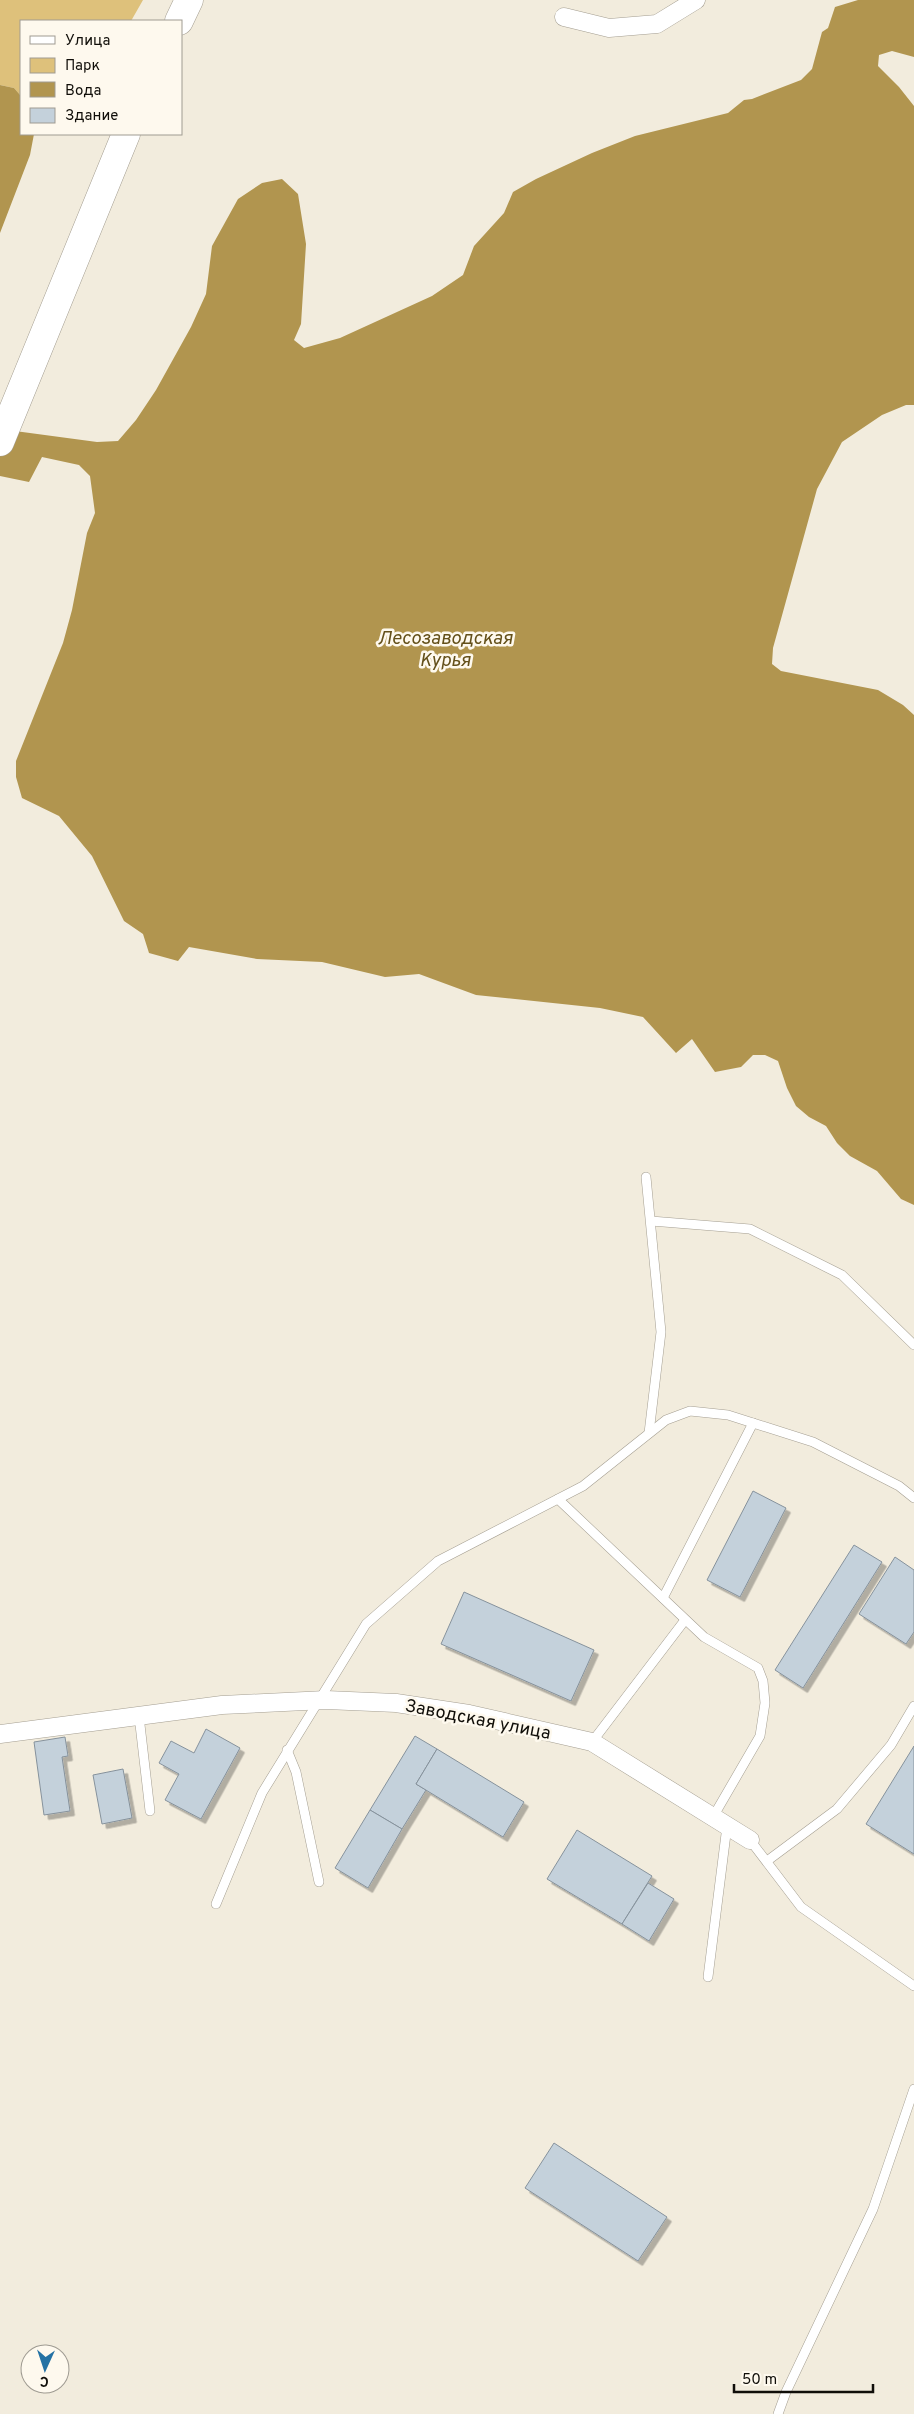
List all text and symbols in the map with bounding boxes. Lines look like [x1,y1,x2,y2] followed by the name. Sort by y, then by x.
[20,20,182,135] legend
[65,32,110,51] text: Улица
[65,57,100,76] text: Парк
[65,82,101,101] text: Вода
[65,107,118,126] text: Здание
[377,627,514,673] water label: Лесозаводская Курья
[403,1695,553,1746] street label: Заводская улица
[20,2344,70,2394] north arrow
[734,2362,873,2394] scale bar
[742,2371,777,2390] text: 50 m
[39,2372,49,2389] text: С

